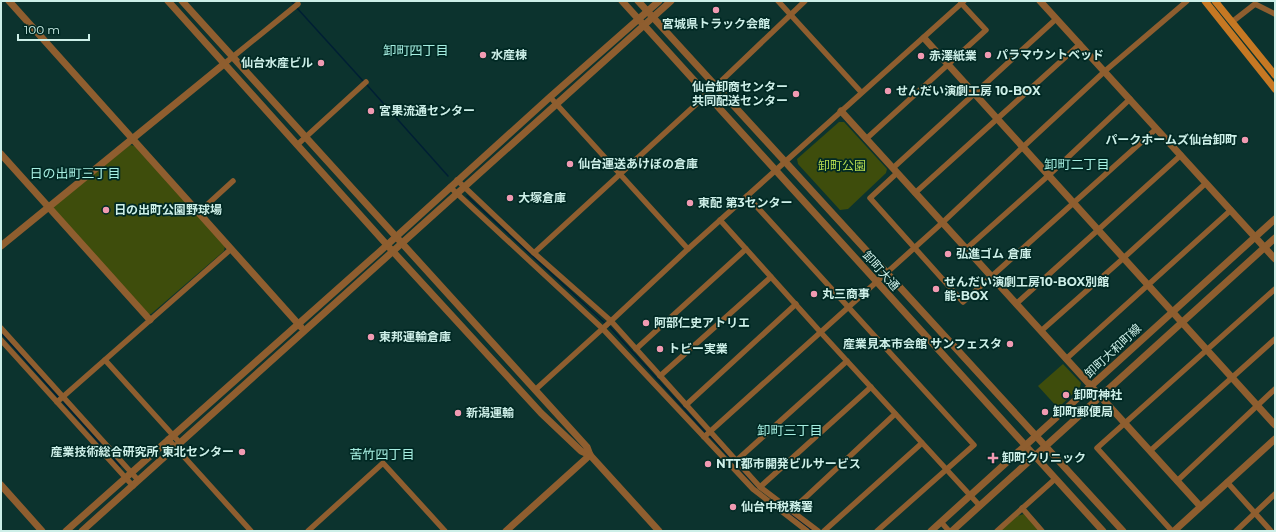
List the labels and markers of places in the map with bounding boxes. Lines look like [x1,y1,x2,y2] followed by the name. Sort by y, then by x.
[711,5,721,15] marker: 宮城県トラック会館
[662,16,770,31] place label: 宮城県トラック会館
[491,47,527,62] place label: 水産棟
[996,47,1104,62] place label: パラマウントベッド
[929,48,977,63] place label: 赤澤紙業
[478,50,488,60] marker: 水産棟
[983,50,993,60] marker: パラマウントベッド
[916,51,926,61] marker: 赤澤紙業
[241,55,313,70] place label: 仙台水産ビル
[316,58,326,68] marker: 仙台水産ビル
[692,79,788,108] place label: 仙台卸商センター 共同配送センター
[896,83,1041,98] place label: せんだい演劇工房 10-BOX
[883,86,893,96] marker: せんだい演劇工房 10-BOX
[791,89,801,99] marker: 仙台卸商センター 共同配送センター
[379,103,475,118] place label: 宮果流通センター
[366,106,376,116] marker: 宮果流通センター
[1105,132,1237,147] place label: パークホームズ仙台卸町
[1240,135,1250,145] marker: パークホームズ仙台卸町
[578,156,698,171] place label: 仙台運送あけぼの倉庫
[565,159,575,169] marker: 仙台運送あけぼの倉庫
[518,190,566,205] place label: 大塚倉庫
[505,193,515,203] marker: 大塚倉庫
[698,195,793,210] place label: 東配 第3センター
[685,198,695,208] marker: 東配 第3センター
[114,202,222,217] place label: 日の出町公園野球場
[101,205,111,215] marker: 日の出町公園野球場
[956,246,1031,261] place label: 弘進ゴム 倉庫
[943,249,953,259] marker: 弘進ゴム 倉庫
[944,274,1109,303] place label: せんだい演劇工房10-BOX別館 能-BOX
[931,284,941,294] marker: せんだい演劇工房10-BOX別館 能-BOX
[822,286,870,301] place label: 丸三商事
[809,289,819,299] marker: 丸三商事
[654,315,750,330] place label: 阿部仁史アトリエ
[641,318,651,328] marker: 阿部仁史アトリエ
[379,329,451,344] place label: 東邦運輸倉庫
[366,332,376,342] marker: 東邦運輸倉庫
[843,336,1002,351] place label: 産業見本市会館 サンフェスタ
[1005,339,1015,349] marker: 産業見本市会館 サンフェスタ
[668,341,728,356] place label: トビー実業
[655,344,665,354] marker: トビー実業
[1074,387,1122,402] place label: 卸町神社
[1061,390,1071,400] marker: 卸町神社
[1053,404,1113,419] place label: 卸町郵便局
[466,405,514,420] place label: 新潟運輸
[1040,407,1050,417] marker: 卸町郵便局
[453,408,463,418] marker: 新潟運輸
[51,444,234,459] place label: 産業技術総合研究所 東北センター
[237,447,247,457] marker: 産業技術総合研究所 東北センター
[1002,450,1086,465] place label: 卸町クリニック
[987,452,999,464] marker: 卸町クリニック
[716,456,861,471] place label: NTT都市開発ビルサービス
[703,459,713,469] marker: NTT都市開発ビルサービス
[741,499,813,514] place label: 仙台中税務署
[728,502,738,512] marker: 仙台中税務署

